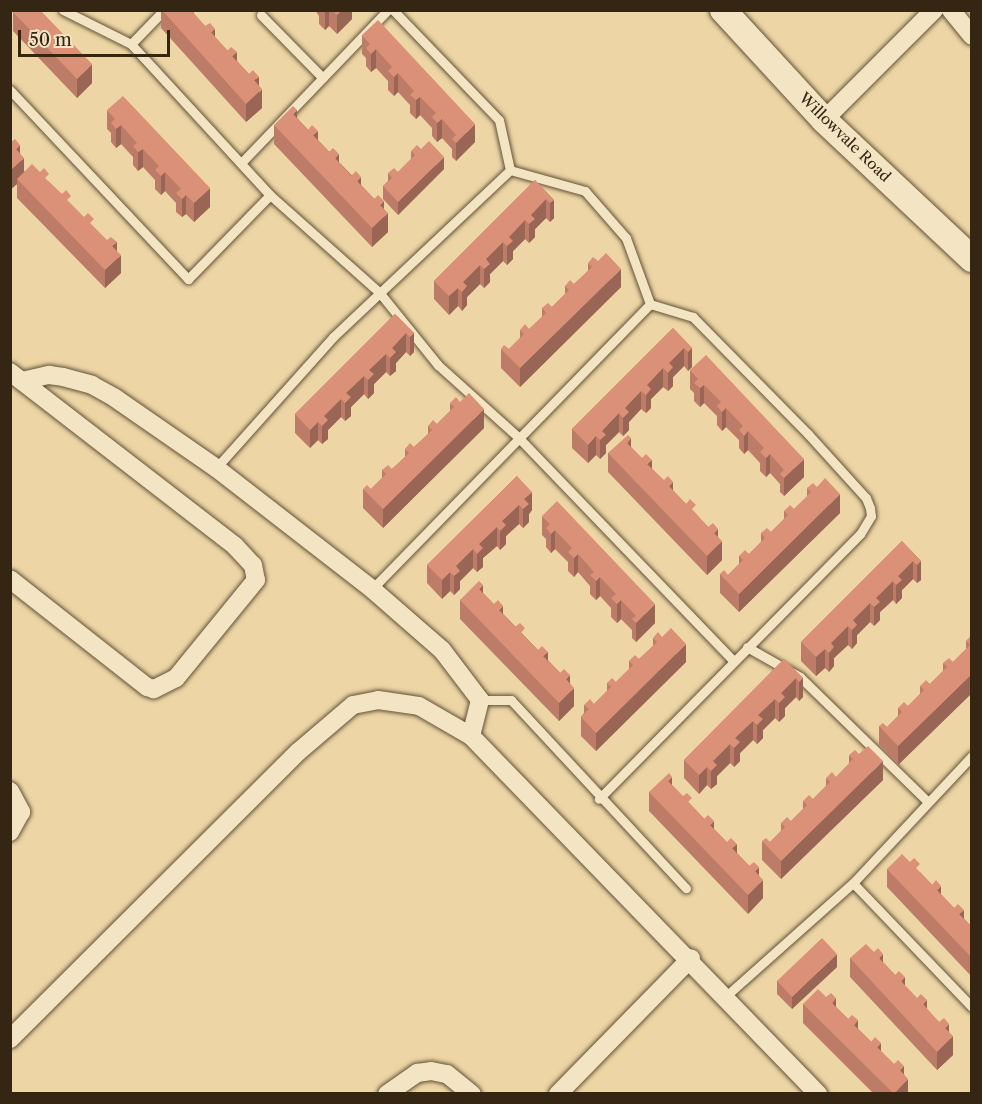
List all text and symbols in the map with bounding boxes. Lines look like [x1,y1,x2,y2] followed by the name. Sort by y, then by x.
[21,18,172,56] scale bar
[29,29,72,51] text: 50 m
[795,89,895,185] street label: Willowvale Road

